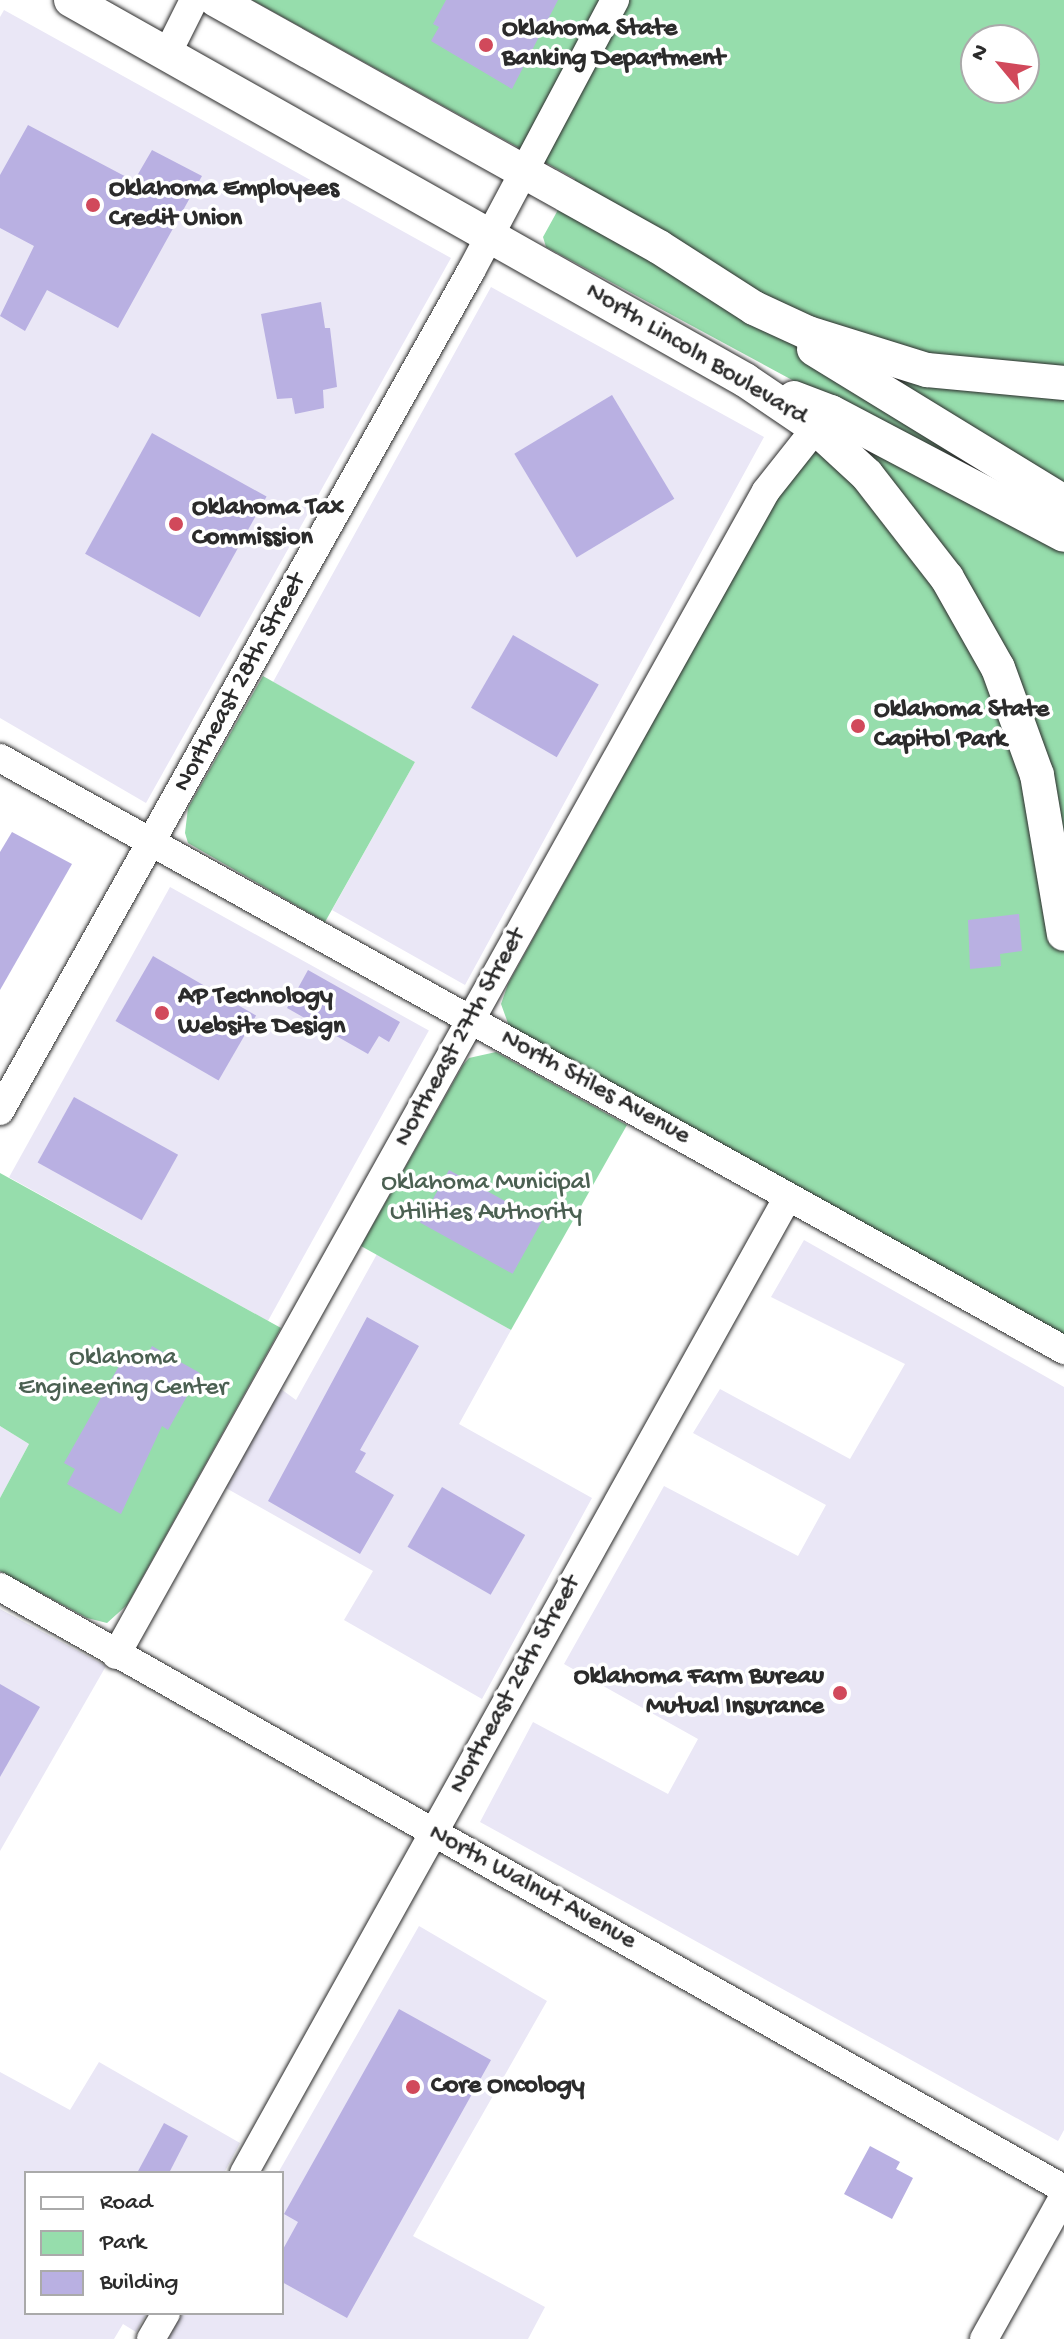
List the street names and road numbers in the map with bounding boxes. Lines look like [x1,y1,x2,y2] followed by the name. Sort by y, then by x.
[580,276,812,434] street label: North Lincoln Boulevard
[168,568,314,798] street label: Northeast 28th Street
[388,923,534,1153] street label: Northeast 27th Street
[495,1023,695,1153] street label: North Stiles Avenue
[443,1571,589,1799] street label: Northeast 26th Street
[423,1818,641,1958] street label: North Walnut Avenue

